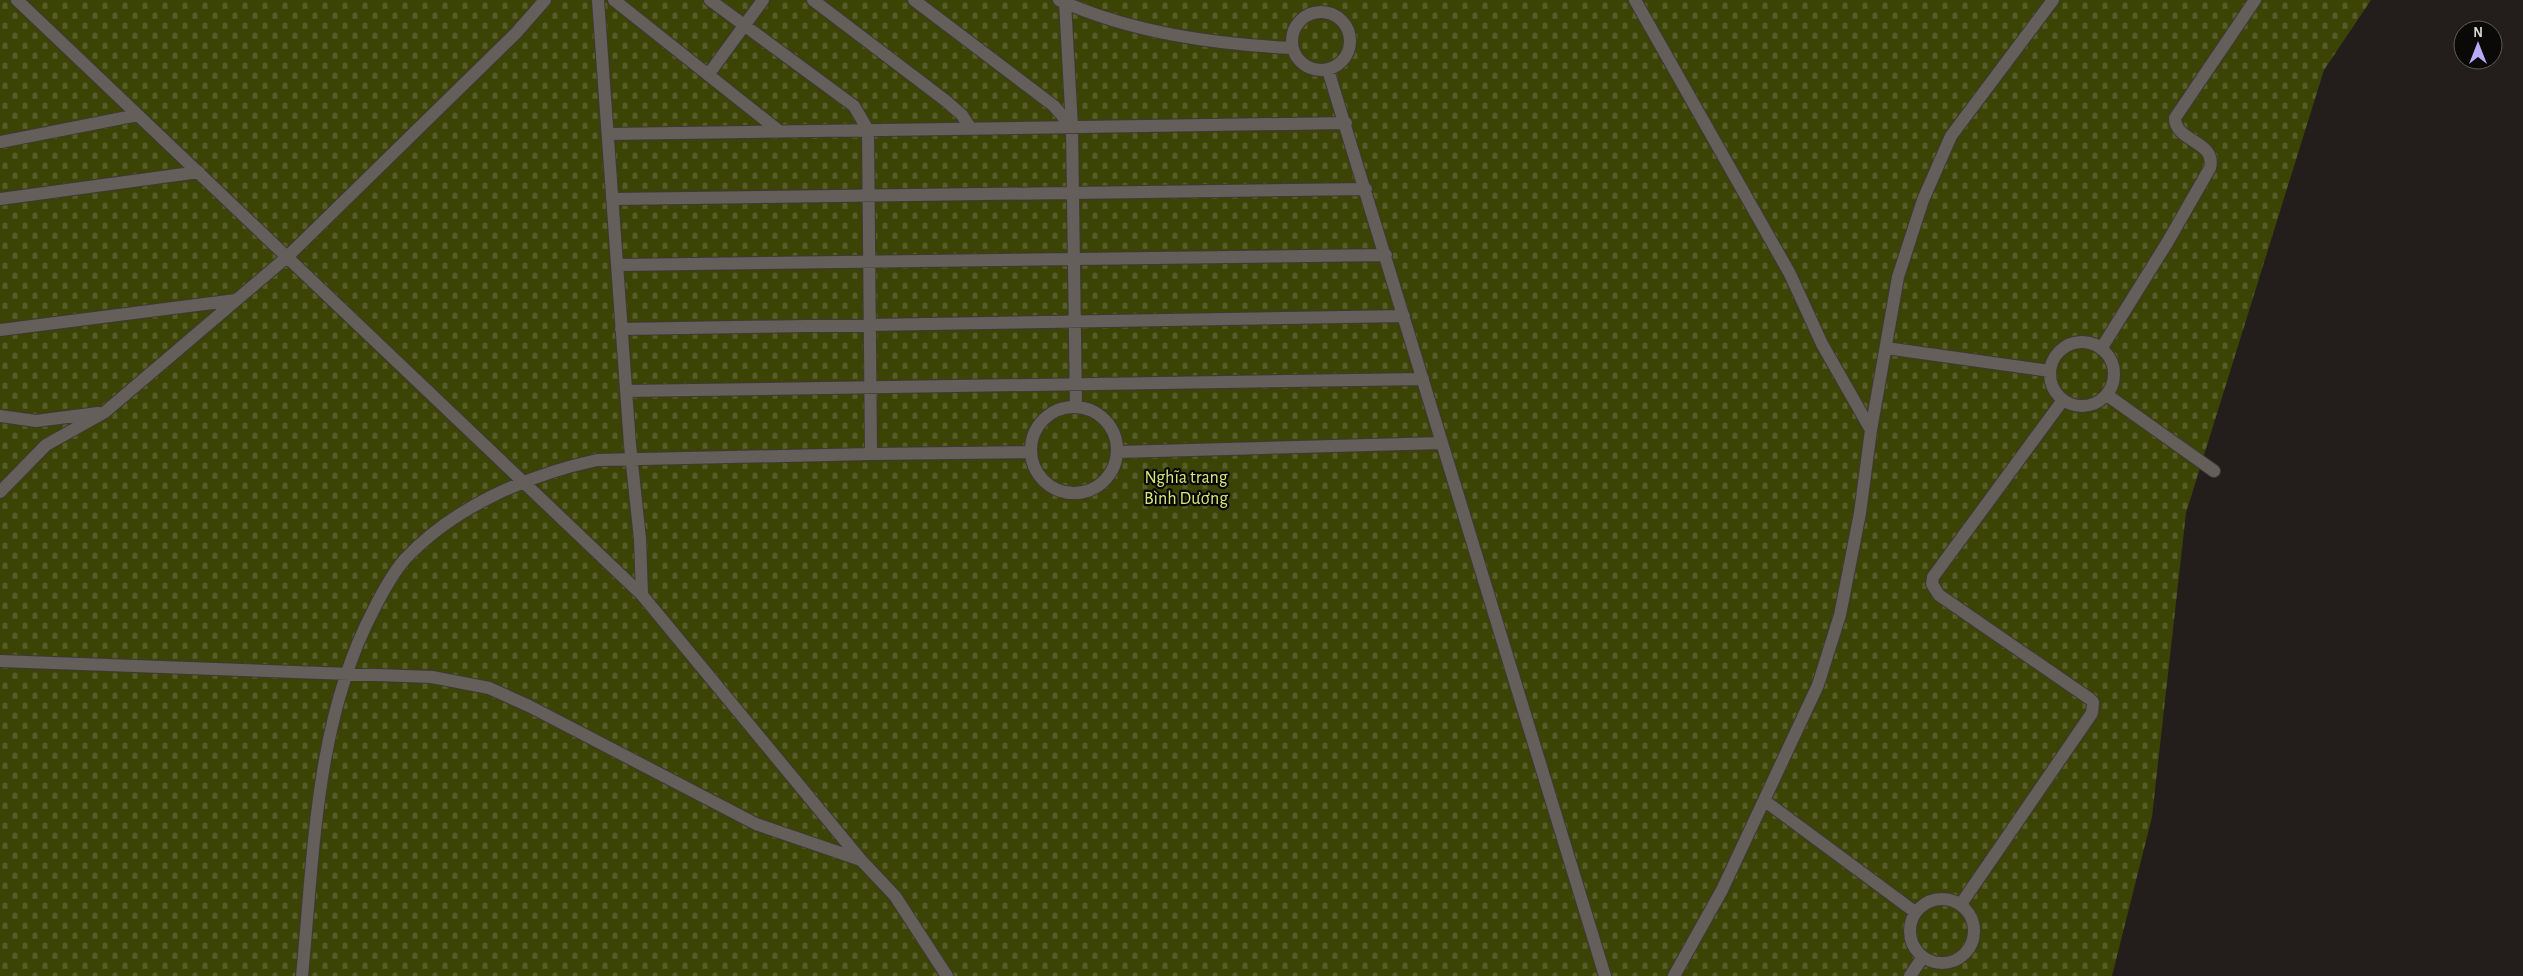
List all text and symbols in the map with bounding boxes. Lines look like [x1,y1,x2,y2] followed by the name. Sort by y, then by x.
[2453,20,2503,70] north arrow
[2473,26,2483,40] text: N
[1144,469,1228,508] park label: Nghĩa trang Bình Dương

